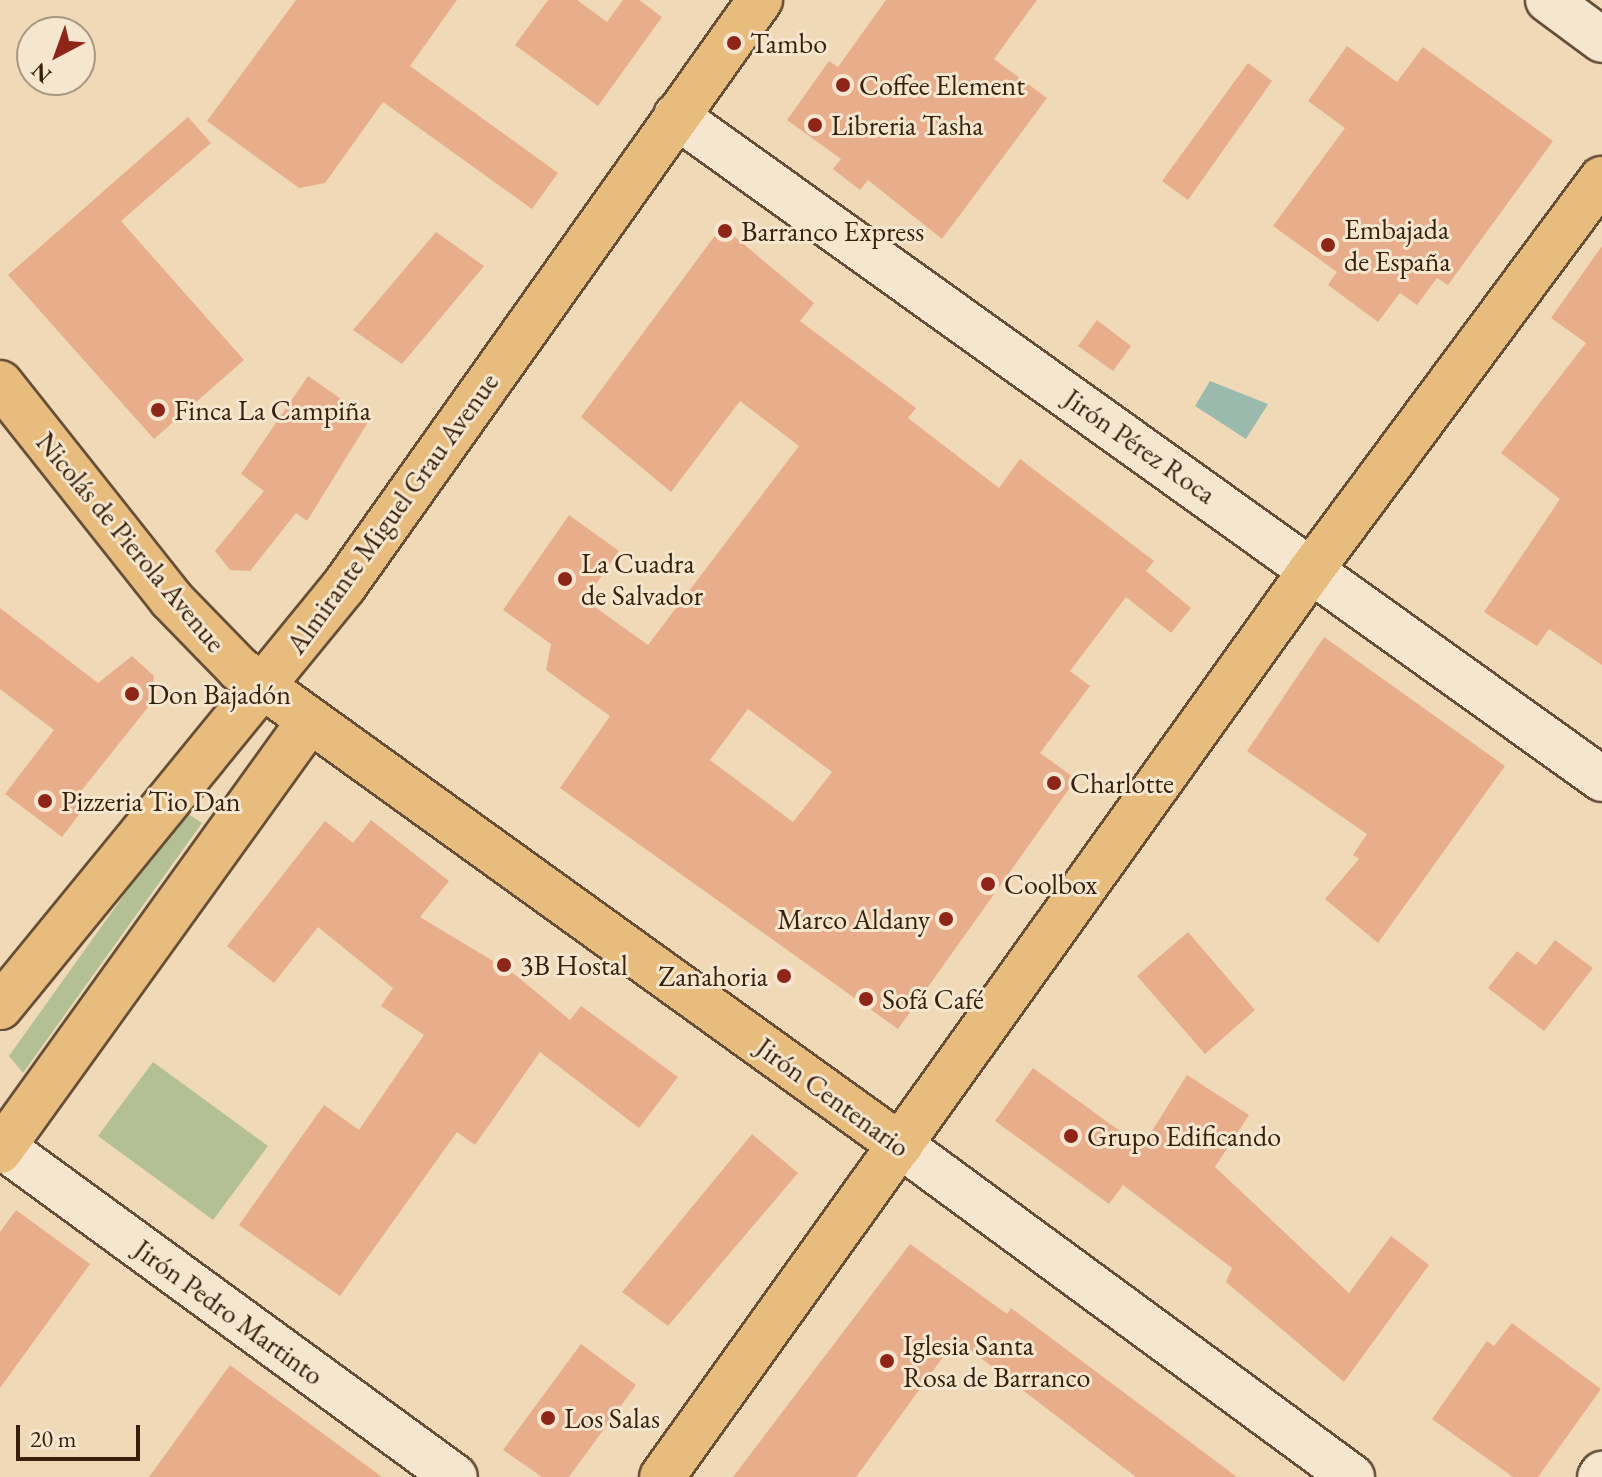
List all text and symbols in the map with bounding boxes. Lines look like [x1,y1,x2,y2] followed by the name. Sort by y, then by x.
[16,16,96,96] north arrow
[750,26,827,60] place label: Tambo
[725,34,743,52] marker: Tambo
[25,56,57,90] text: N
[859,68,1025,102] place label: Coffee Element
[834,76,852,94] marker: Coffee Element
[831,108,984,142] place label: Libreria Tasha
[806,116,824,134] marker: Libreria Tasha
[1344,212,1451,278] place label: Embajada de España
[741,214,924,248] place label: Barranco Express
[716,222,734,240] marker: Barranco Express
[1319,236,1337,254] marker: Embajada de España
[279,366,505,660] street label: Almirante Miguel Grau Avenue
[1058,381,1222,511] street label: Jirón Pérez Roca
[174,393,371,427] place label: Finca La Campiña
[149,401,167,419] marker: Finca La Campiña
[29,425,233,659] street label: Nicolás de Pierola Avenue
[581,546,703,612] place label: La Cuadra de Salvador
[556,570,574,588] marker: La Cuadra de Salvador
[148,677,291,711] place label: Don Bajadón
[123,685,141,703] marker: Don Bajadón
[1070,766,1174,800] place label: Charlotte
[1045,774,1063,792] marker: Charlotte
[61,784,240,818] place label: Pizzeria Tio Dan
[36,792,54,810] marker: Pizzeria Tio Dan
[1004,867,1097,901] place label: Coolbox
[979,875,997,893] marker: Coolbox
[777,902,930,936] place label: Marco Aldany
[937,910,955,928] marker: Marco Aldany
[520,948,628,982] place label: 3B Hostal
[495,956,513,974] marker: 3B Hostal
[658,959,768,993] place label: Zanahoria
[775,967,793,985] marker: Zanahoria
[882,982,984,1016] place label: Sofá Café
[857,990,875,1008] marker: Sofá Café
[750,1030,916,1164] street label: Jirón Centenario
[1087,1119,1281,1153] place label: Grupo Edificando
[1062,1127,1080,1145] marker: Grupo Edificando
[128,1232,330,1392] street label: Jirón Pedro Martinto
[903,1328,1090,1394] place label: Iglesia Santa Rosa de Barranco
[878,1352,896,1370] marker: Iglesia Santa Rosa de Barranco
[564,1401,660,1435] place label: Los Salas
[20,1409,144,1459] scale bar
[539,1409,557,1427] marker: Los Salas
[30,1423,77,1454] text: 20 m

